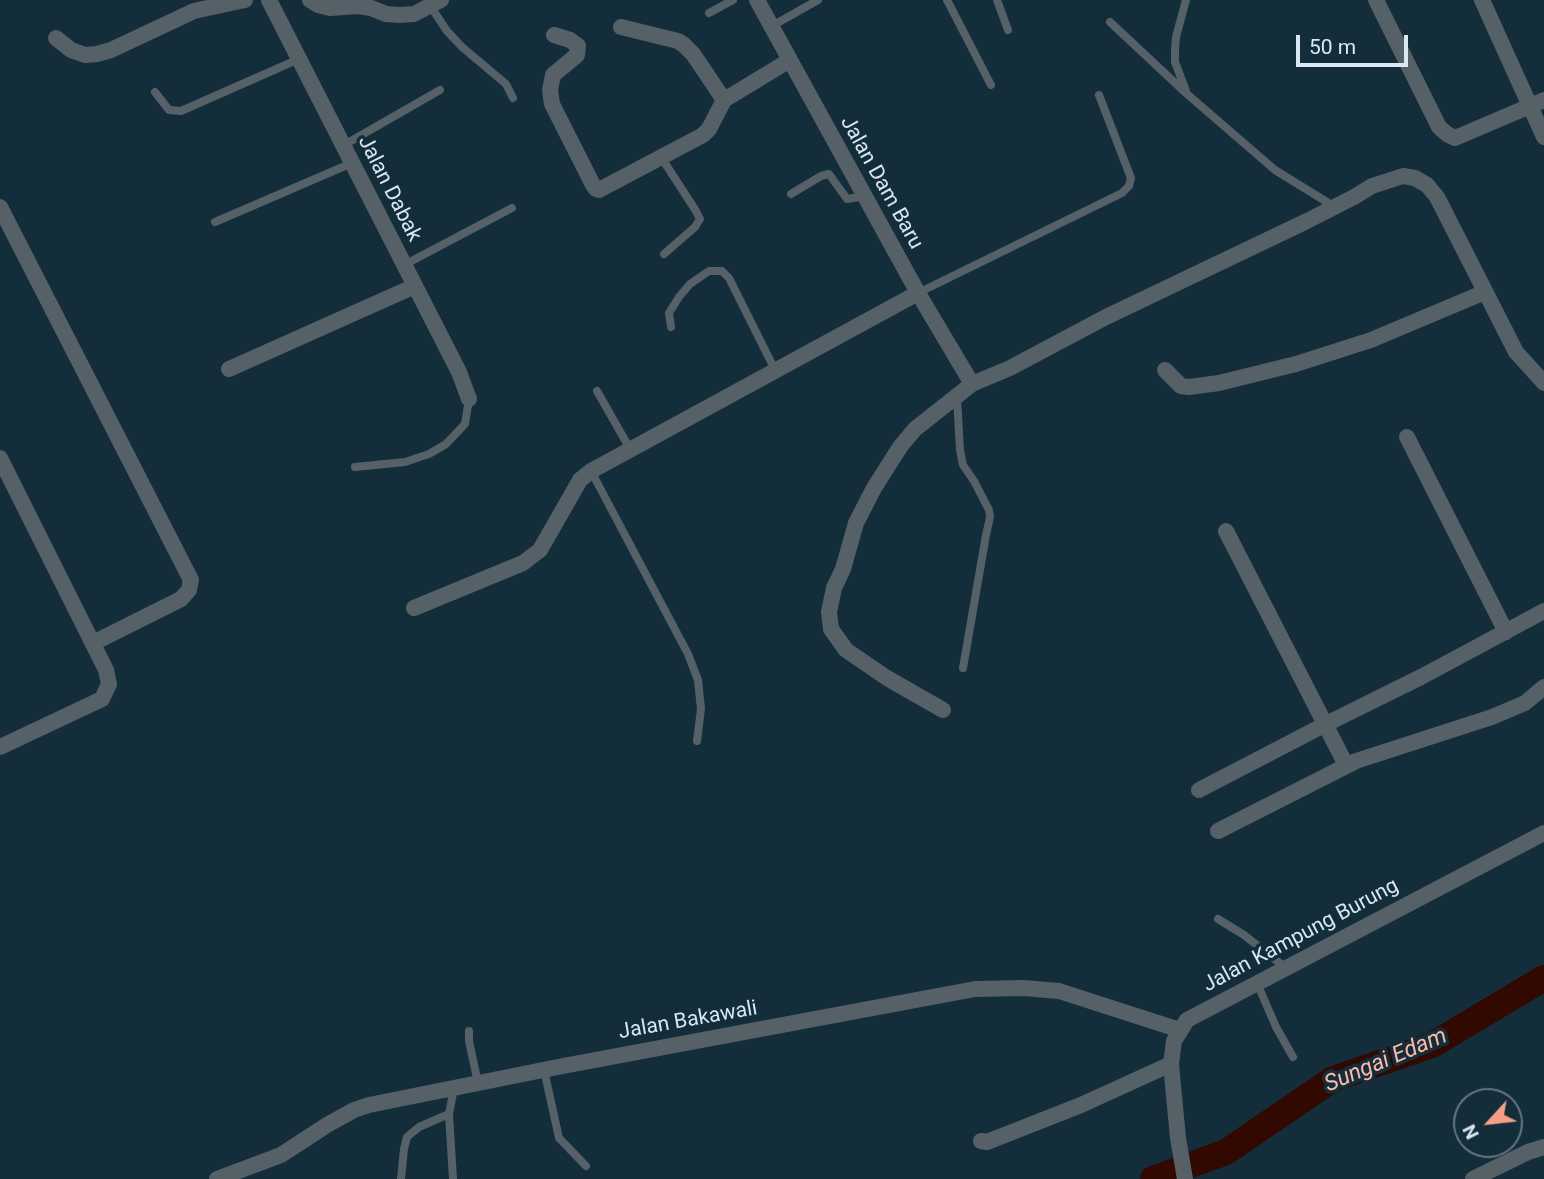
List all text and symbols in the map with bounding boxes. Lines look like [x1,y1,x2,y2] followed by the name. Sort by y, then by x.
[1299,21,1411,65] scale bar
[1309,35,1356,59] text: 50 m
[834,112,928,254] street label: Jalan Dam Baru
[352,132,426,246] street label: Jalan Dabak
[1199,874,1403,998] street label: Jalan Kampung Burung
[617,996,759,1046] street label: Jalan Bakawali
[1321,1023,1451,1099] water label: Sungai Edam
[1453,1088,1523,1158] north arrow
[1457,1121,1484,1143] text: N

